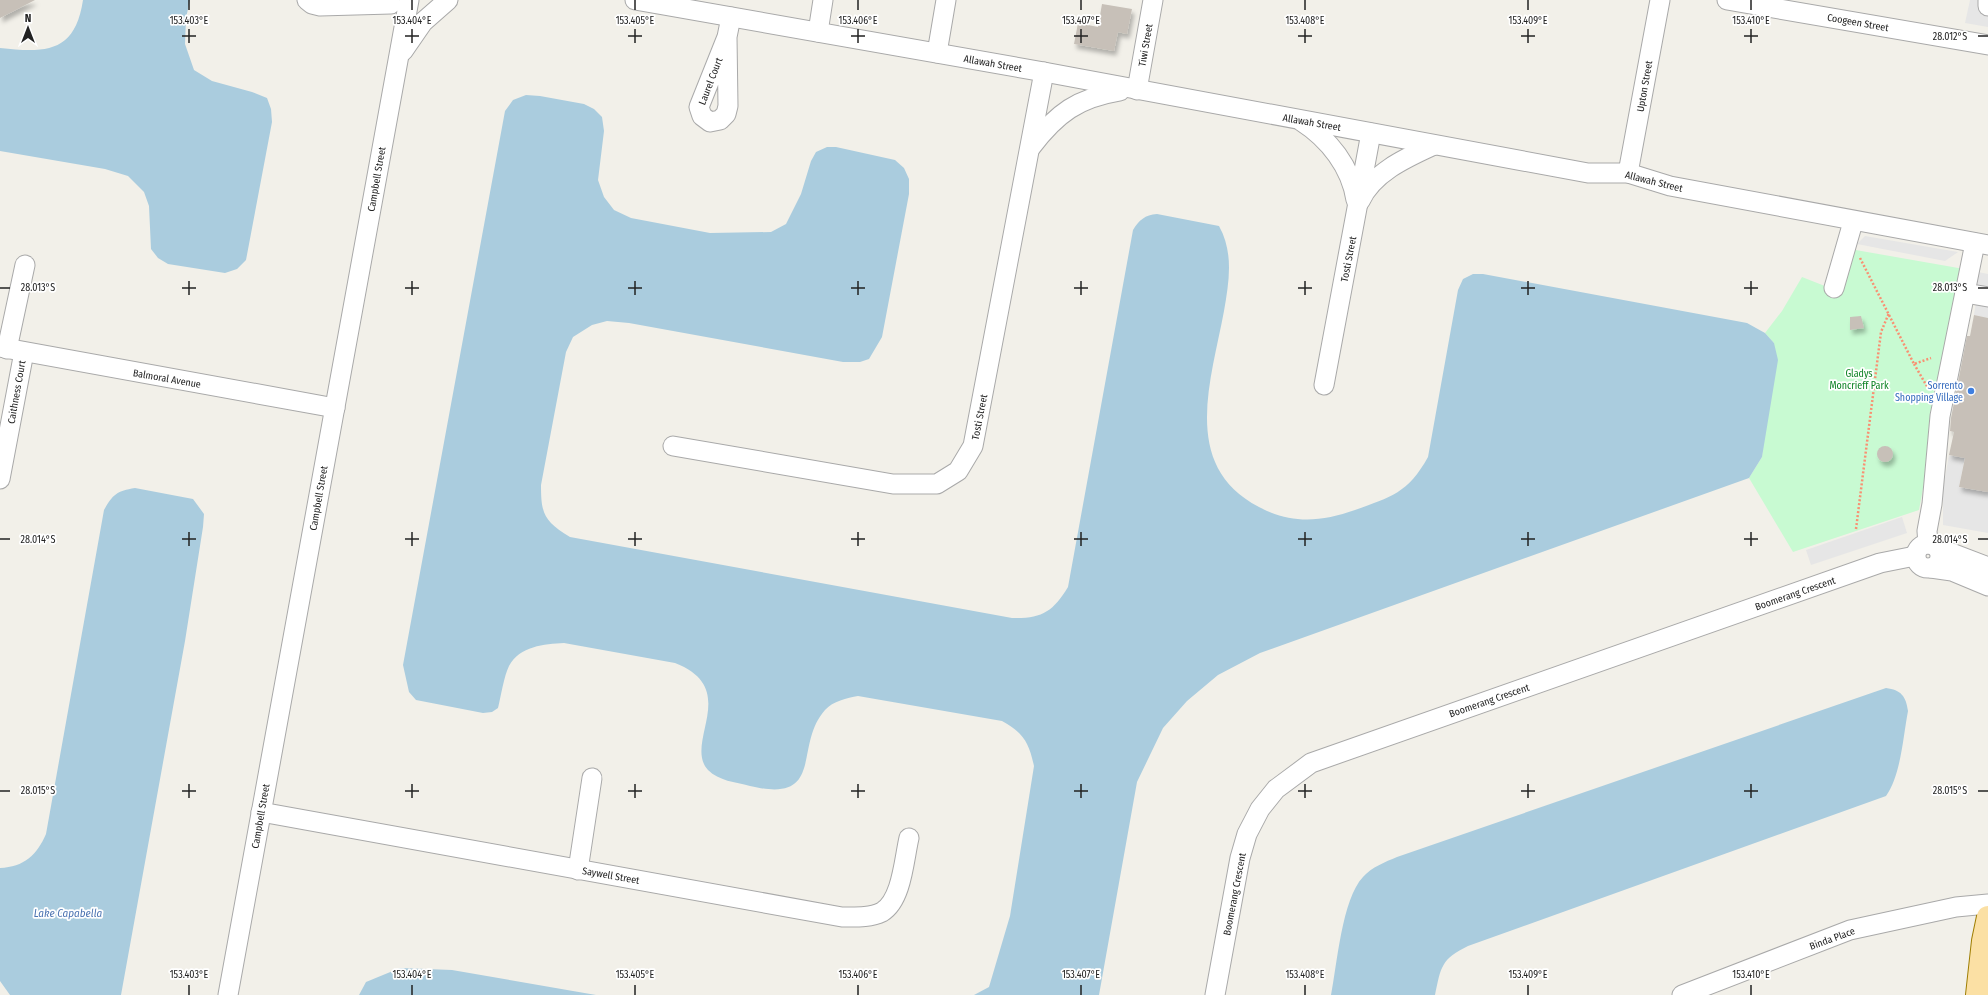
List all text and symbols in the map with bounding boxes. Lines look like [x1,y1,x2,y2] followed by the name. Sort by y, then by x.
[8,8,48,48] north arrow
[25,12,31,25] text: N
[1826,12,1890,34] street label: Coogeen Street
[170,15,209,27] text: 153.403°E
[393,15,432,27] text: 153.404°E
[616,15,655,27] text: 153.405°E
[839,15,878,27] text: 153.406°E
[1062,15,1100,27] text: 153.407°E
[1285,15,1325,27] text: 153.408°E
[1509,15,1548,27] text: 153.409°E
[1732,15,1770,27] text: 153.410°E
[1136,22,1156,67] street label: Tiwi Street
[1933,31,1967,43] text: 28.012°S
[963,53,1024,75] street label: Allawah Street
[696,55,726,107] street label: Laurel Court
[1635,59,1656,113] street label: Upton Street
[1282,112,1343,134] street label: Allawah Street
[365,145,389,212] street label: Campbell Street
[1624,169,1684,195] street label: Allawah Street
[1339,235,1359,283] street label: Tosti Street
[21,282,55,294] text: 28.013°S
[1933,282,1967,294] text: 28.013°S
[6,359,29,425] street label: Caithness Court
[132,367,202,391] street label: Balmoral Avenue
[1829,368,1889,392] park label: Gladys Moncrieff Park
[1895,380,1963,404] place label: Sorrento Shopping Village
[1966,386,1976,396] marker: Sorrento Shopping Village
[970,393,990,441] street label: Tosti Street
[307,464,331,531] street label: Campbell Street
[21,534,55,546] text: 28.014°S
[1933,534,1967,546] text: 28.014°S
[1754,574,1838,613] street label: Boomerang Crescent
[1448,681,1532,720] street label: Boomerang Crescent
[249,782,273,849] street label: Campbell Street
[21,785,55,797] text: 28.015°S
[1933,785,1967,797] text: 28.015°S
[1221,851,1249,937] street label: Boomerang Crescent
[581,865,641,887] street label: Saywell Street
[34,907,103,920] water label: Lake Capabella
[1808,925,1857,953] street label: Binda Place
[170,969,209,981] text: 153.403°E
[393,969,432,981] text: 153.404°E
[616,969,655,981] text: 153.405°E
[839,969,878,981] text: 153.406°E
[1062,969,1100,981] text: 153.407°E
[1285,969,1325,981] text: 153.408°E
[1509,969,1548,981] text: 153.409°E
[1732,969,1770,981] text: 153.410°E

